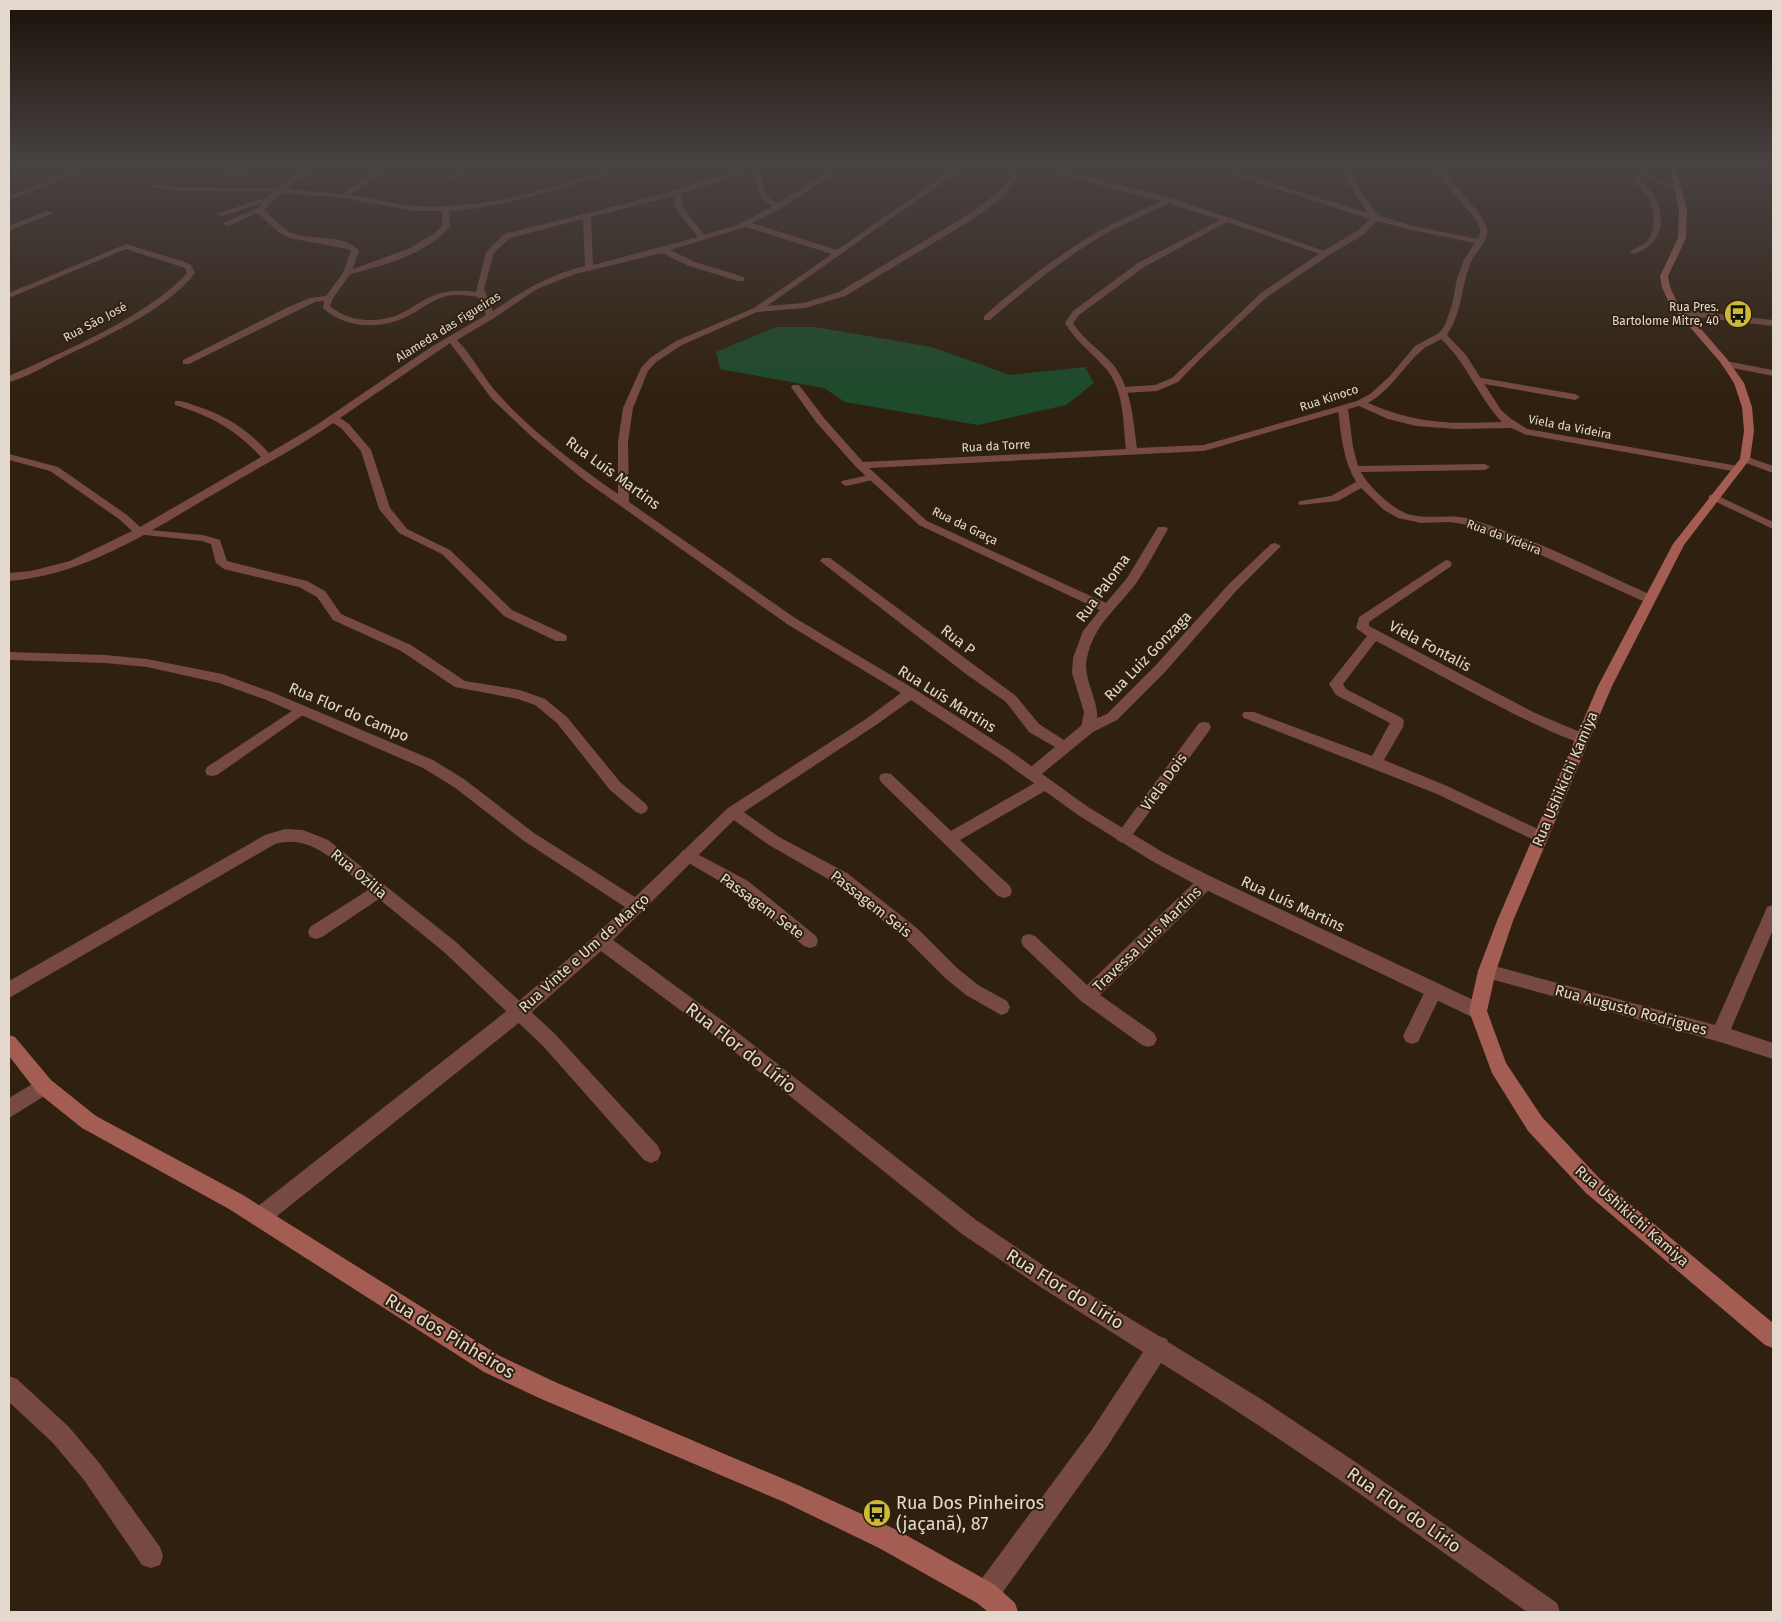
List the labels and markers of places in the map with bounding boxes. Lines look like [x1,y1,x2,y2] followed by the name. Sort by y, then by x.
[1723,299,1753,329] bus stop icon: Rua Pres. Bartolome Mitre, 40
[1612,300,1719,328] place label: Rua Pres. Bartolome Mitre, 40
[896,1492,1044,1535] place label: Rua Dos Pinheiros (jaçanã), 87
[862,1498,892,1528] bus stop icon: Rua Dos Pinheiros (jaçanã), 87

